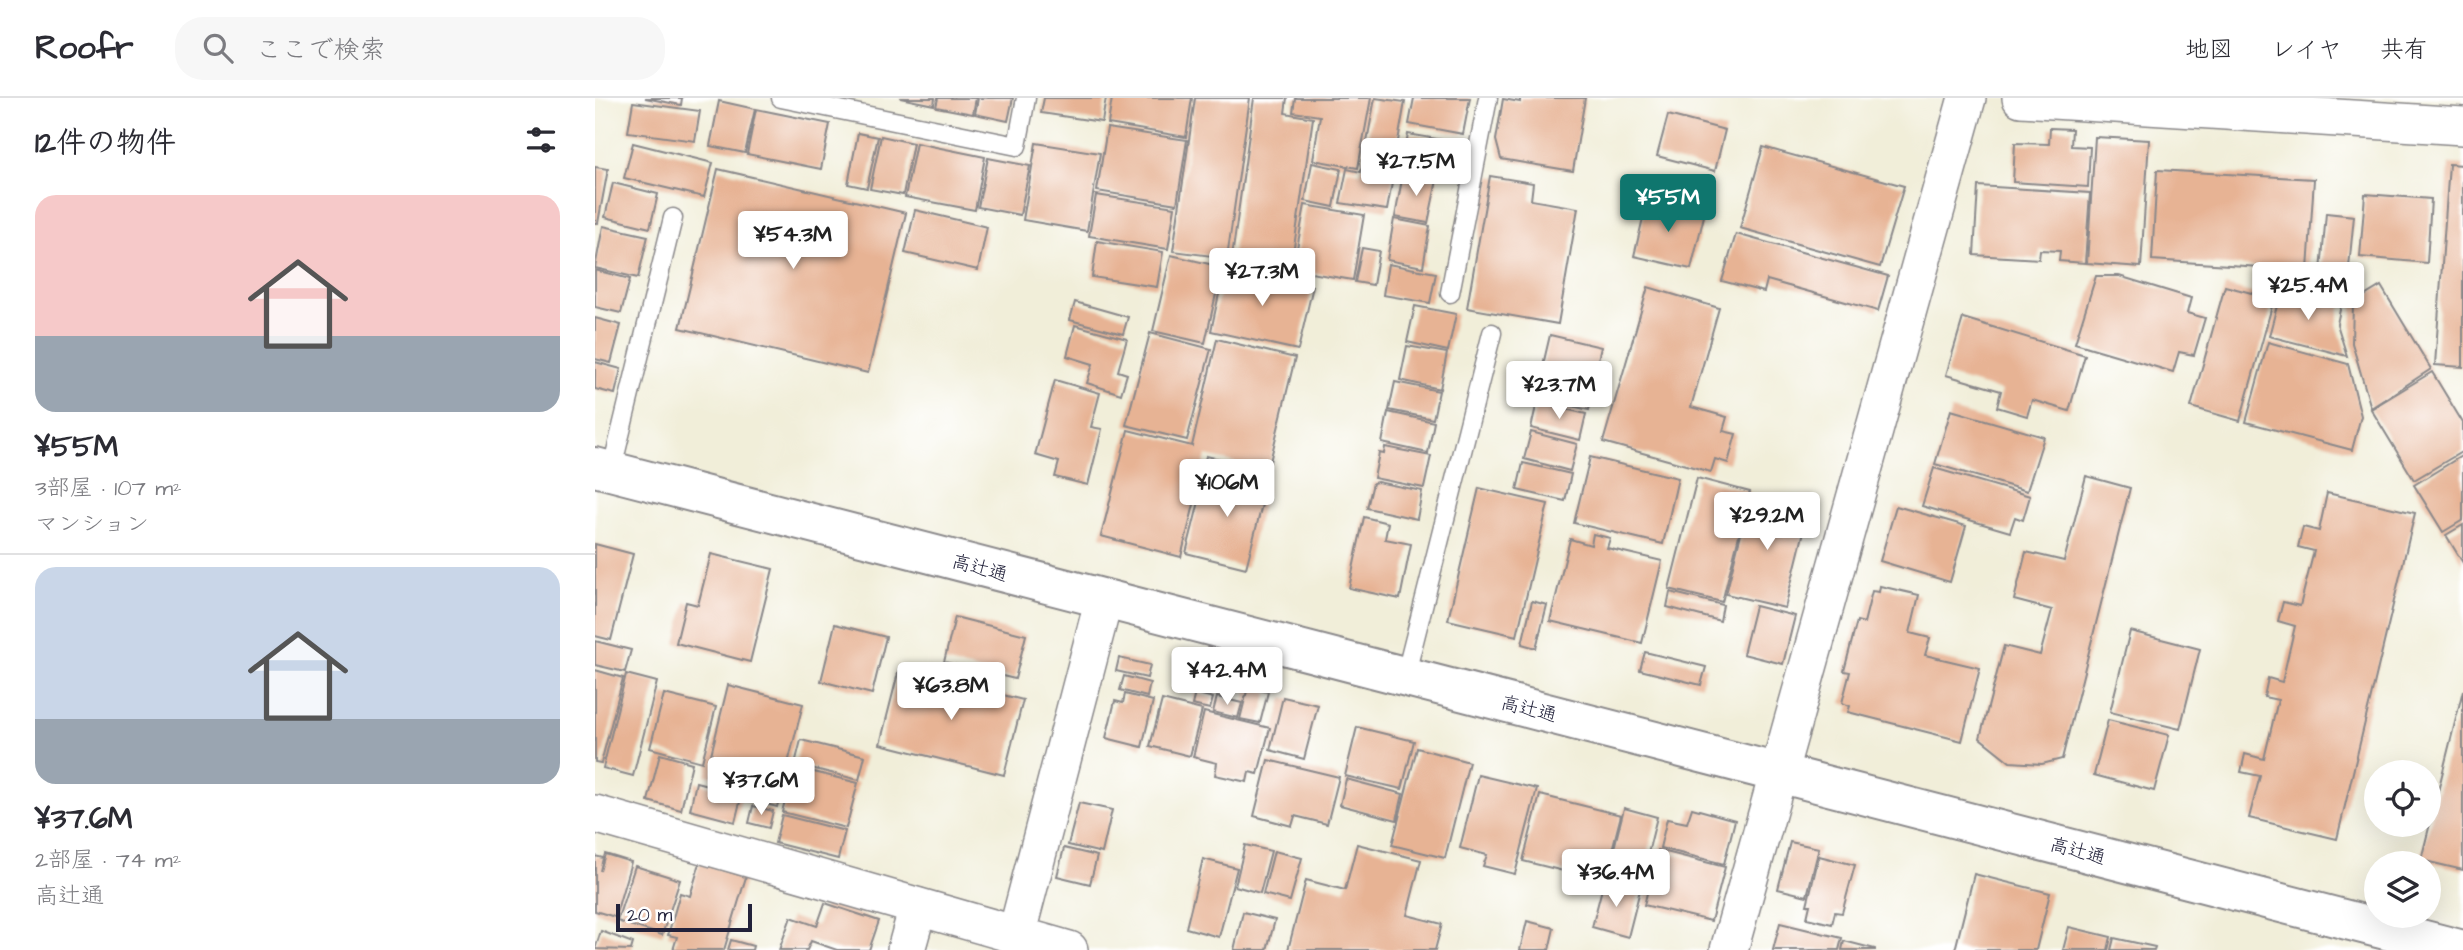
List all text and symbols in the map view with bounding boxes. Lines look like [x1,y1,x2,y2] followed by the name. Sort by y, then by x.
[175,17,665,80] search box
[35,25,133,71] text: Roofr
[199,29,237,67] icon: search
[255,32,385,68] text: ここで検索
[2185,33,2233,67] text: 地図
[2271,33,2342,67] text: レイヤ
[2380,33,2428,67] text: 共有
[522,121,560,159] icon: filters
[35,122,176,164] text: 12件の物件
[1359,139,1473,198] pin: ¥27.5M
[1377,145,1455,177] text: ¥27.5M
[1627,174,1709,234] pin: ¥55M
[1636,181,1700,213] text: ¥55M
[736,212,850,271] pin: ¥54.3M
[754,218,832,250] text: ¥54.3M
[235,241,361,367] icon: home
[1205,248,1319,308] pin: ¥27.3M
[1225,255,1299,287] text: ¥27.3M
[2251,262,2365,322] pin: ¥25.4M
[2268,269,2348,301] text: ¥25.4M
[1502,362,1616,421] pin: ¥23.7M
[1522,368,1596,400] text: ¥23.7M
[35,426,118,468] text: ¥55M
[1178,460,1276,519] pin: ¥106M
[1195,466,1259,498] text: ¥106M
[35,472,182,504] text: 3部屋 · 107 m²
[1710,492,1824,552] pin: ¥29.2M
[1730,499,1804,531] text: ¥29.2M
[35,508,149,540] text: マンション
[949,548,1011,589] street label: 高辻通
[235,613,361,739] icon: home
[1170,648,1284,707] pin: ¥42.4M
[1187,654,1267,686] text: ¥42.4M
[894,662,1008,722] pin: ¥63.8M
[913,669,989,701] text: ¥63.8M
[1498,689,1560,729] street label: 高辻通
[704,758,818,817] pin: ¥37.6M
[2364,760,2441,928] map controls
[2364,760,2441,837] button: locate
[724,764,798,796] text: ¥37.6M
[35,798,133,840] text: ¥37.6M
[2047,831,2109,872] street label: 高辻通
[35,844,181,876] text: 2部屋 · 74 m²
[1559,850,1673,909] pin: ¥36.4M
[2364,851,2441,928] button: layers
[1578,856,1654,888] text: ¥36.4M
[35,880,104,912] text: 高辻通
[616,901,753,933] scale bar
[627,902,672,929] text: 20 m

